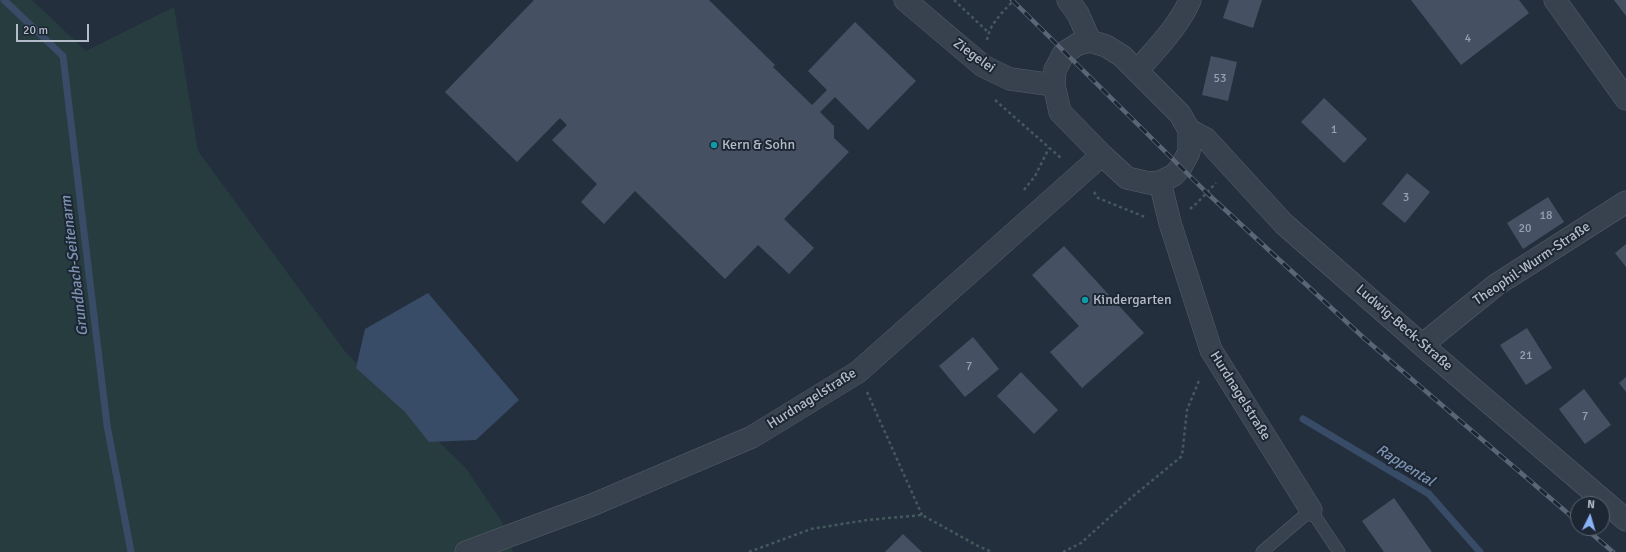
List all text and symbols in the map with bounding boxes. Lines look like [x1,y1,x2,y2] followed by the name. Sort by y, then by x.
[18,16,91,42] scale bar
[23,23,48,38] text: 20 m
[1465,32,1471,46] house number: 4
[950,35,998,77] street label: Ziegelei
[1214,72,1226,86] house number: 53
[1331,123,1337,137] house number: 1
[722,137,795,153] place label: Kern & Sohn
[709,140,719,150] marker: Kern & Sohn
[1403,191,1409,205] house number: 3
[57,195,93,337] water label: Grundbach-Seitenarm
[1540,209,1552,223] house number: 18
[1470,219,1594,309] street label: Theophil-Wurm-Straße
[1519,222,1531,236] house number: 20
[1352,281,1456,375] street label: Ludwig-Beck-Straße
[1093,292,1172,308] place label: Kindergarten
[1080,295,1090,305] marker: Kindergarten
[1206,348,1274,444] street label: Hurdnagelstraße
[1520,349,1532,363] house number: 21
[966,360,972,374] house number: 7
[764,365,860,433] street label: Hurdnagelstraße
[1582,410,1588,424] house number: 7
[1373,441,1437,491] water label: Rappental
[1570,496,1610,536] north arrow
[1587,498,1595,511] text: N

